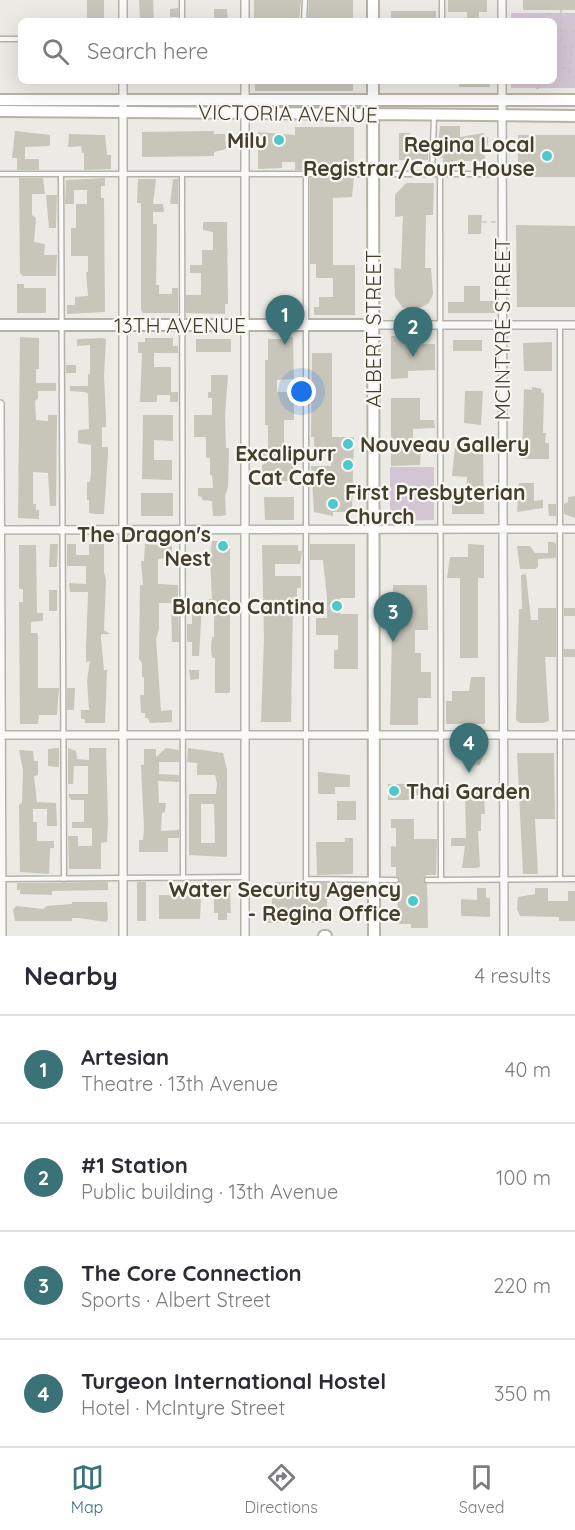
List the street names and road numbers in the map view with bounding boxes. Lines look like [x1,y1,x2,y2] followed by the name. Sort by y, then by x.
[198,98,378,128] street label: VICTORIA AVENUE
[489,237,515,421] street label: MCINTYRE STREET
[360,250,386,408] street label: ALBERT STREET
[114,312,246,338] street label: 13TH AVENUE

